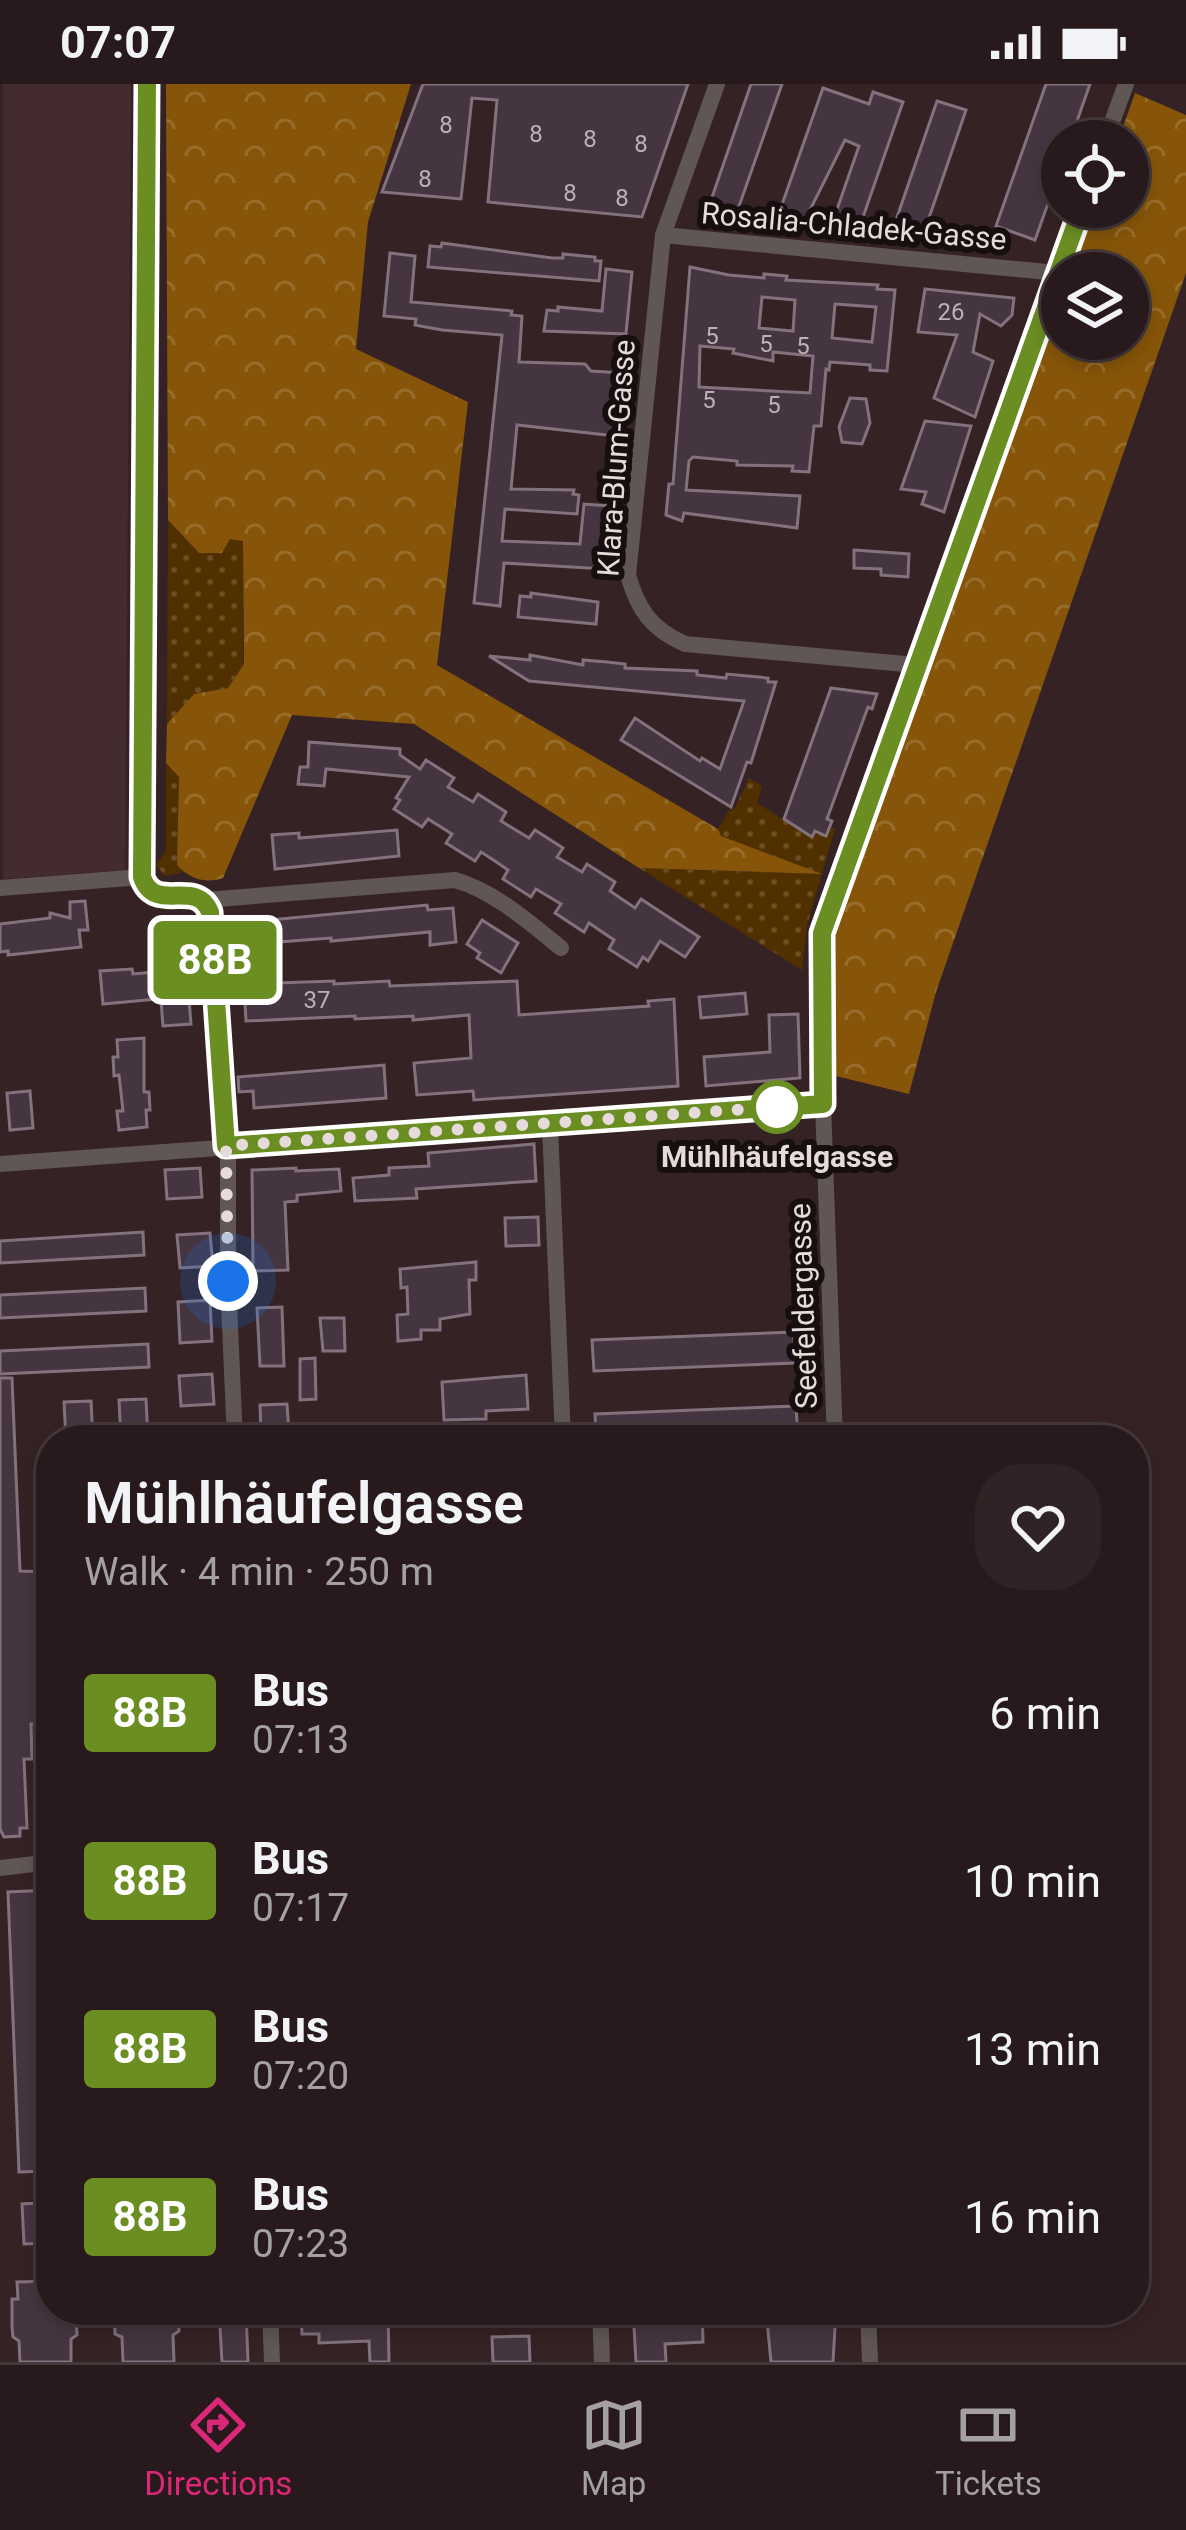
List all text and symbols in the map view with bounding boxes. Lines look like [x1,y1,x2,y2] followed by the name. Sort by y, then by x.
[60,16,176,69] text: 07:07
[439,111,453,139] house number: 8
[529,120,543,148] house number: 8
[1041,120,1149,360] map controls
[1041,120,1149,228] button: locate
[583,125,597,153] house number: 8
[634,130,648,158] house number: 8
[418,165,432,193] house number: 8
[563,179,577,207] house number: 8
[615,184,629,212] house number: 8
[700,195,1008,257] street label: Rosalia-Chladek-Gasse
[1041,252,1149,360] button: layers
[938,298,964,326] house number: 26
[705,322,719,350] house number: 5
[759,330,773,358] house number: 5
[796,332,810,360] house number: 5
[590,338,642,578] street label: Klara-Blum-Gasse
[702,386,716,414] house number: 5
[767,391,781,419] house number: 5
[146,921,284,999] line badge: 88B
[178,935,253,984] text: 88B
[304,986,330,1014] house number: 37
[752,1082,802,1132] marker: Mühlhäufelgasse
[661,1139,893,1174] place label: Mühlhäufelgasse
[782,1203,824,1409] street label: Seefeldergasse
[198,1251,258,1311] your location
[975,1464,1101,1590] button: heart
[84,1470,524,1537] text: Mühlhäufelgasse
[84,1549,434,1595] text: Walk · 4 min · 250 m
[252,1664,329,1717] text: Bus
[989,1687,1101,1740] text: 6 min
[113,1688,188,1737] text: 88B
[252,1717,349,1763] text: 07:13
[252,1832,329,1885] text: Bus
[964,1855,1101,1908] text: 10 min
[113,1856,188,1905] text: 88B
[252,1885,349,1931] text: 07:17
[252,2000,329,2053] text: Bus
[964,2023,1101,2076] text: 13 min
[113,2024,188,2073] text: 88B
[252,2053,349,2099] text: 07:20
[252,2168,329,2221] text: Bus
[964,2191,1101,2244] text: 16 min
[113,2192,188,2241] text: 88B
[252,2221,349,2267] text: 07:23
[144,2392,292,2503] tab: Directions
[581,2392,647,2503] tab: Map
[935,2392,1042,2503] tab: Tickets

